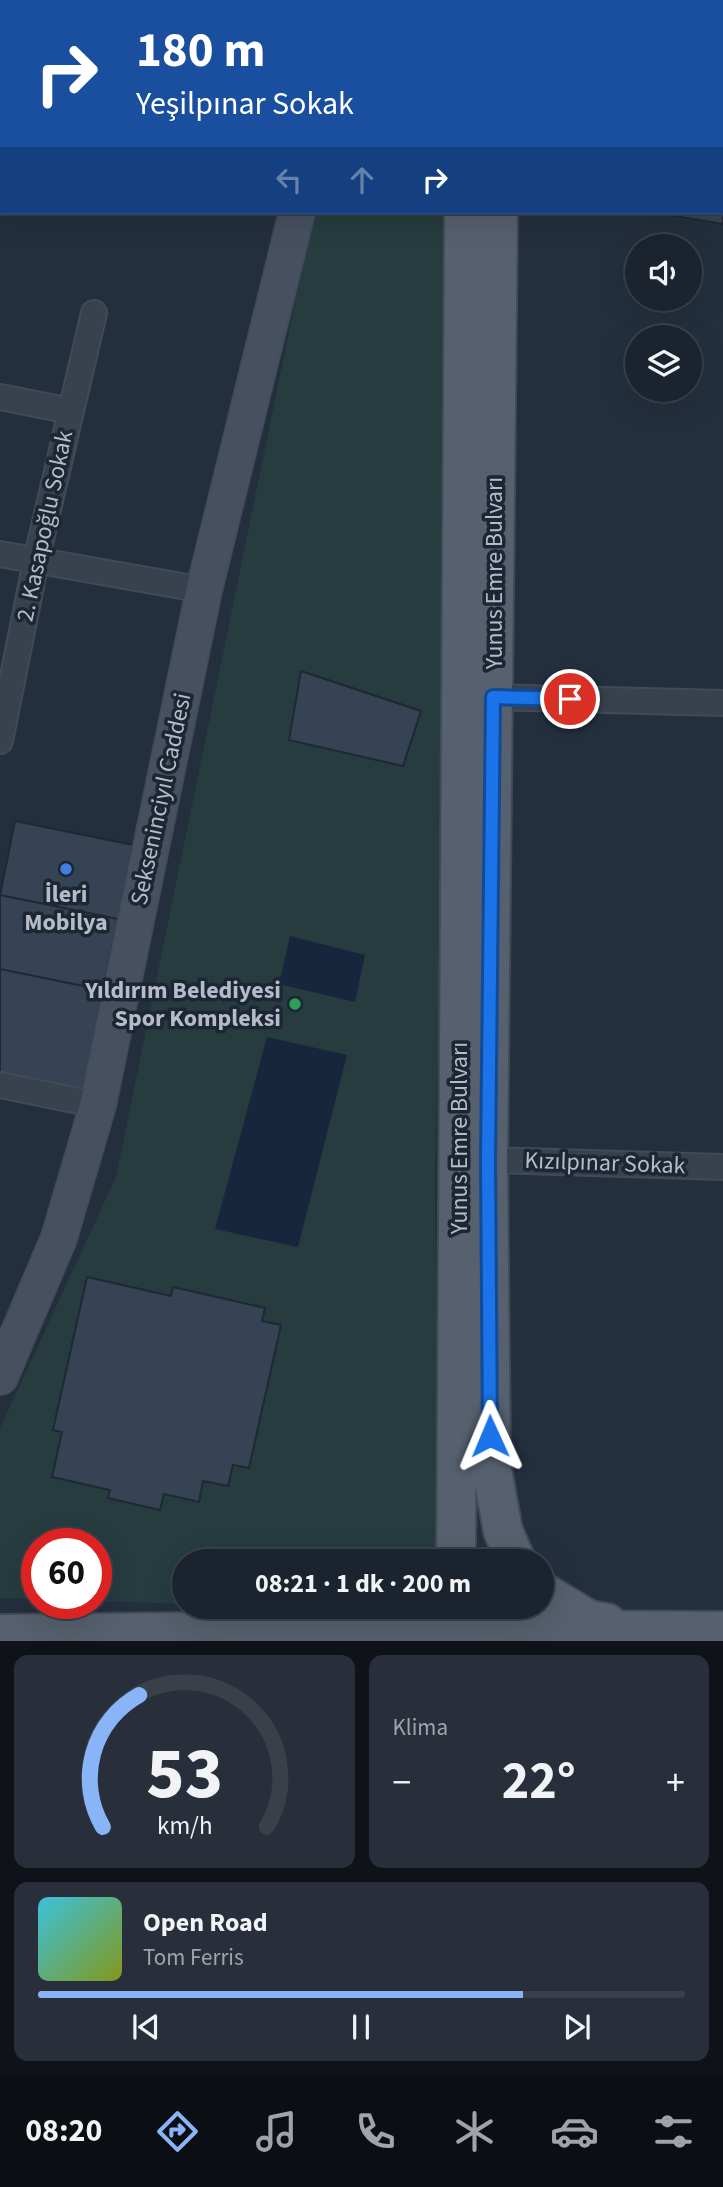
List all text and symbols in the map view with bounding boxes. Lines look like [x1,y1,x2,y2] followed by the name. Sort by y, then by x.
[136,16,265,86] text: 180 m
[21,28,112,119] icon: right
[136,81,354,127] text: Yeşilpınar Sokak
[270,161,308,199] icon: left
[343,161,381,199] icon: ahead
[416,161,454,199] icon: right
[625,234,702,402] map controls
[625,234,702,311] button: sound
[625,325,702,402] button: layers
[8,427,82,625] street label: 2. Kasapoğlu Sokak
[477,477,512,670] street label: Yunus Emre Bulvarı
[540,669,600,729] pin
[551,680,589,718] icon: arrive
[121,690,201,908] street label: Sekseninciyıl Caddesi
[58,861,74,877] marker: İleri Mobilya
[24,877,108,940] place label: İleri Mobilya
[84,973,281,1036] place label: Yıldırım Belediyesi Spor Kompleksi
[287,996,303,1012] marker: Yıldırım Belediyesi Spor Kompleksi
[442,1042,477,1235] street label: Yunus Emre Bulvarı
[524,1143,686,1183] street label: Kızılpınar Sokak
[453,1399,527,1473] position arrow
[21,1528,112,1619] speed limit sign: 60
[255,1565,471,1602] text: 08:21 · 1 dk · 200 m
[393,1711,448,1744] text: Klima
[146,1723,223,1827] text: 53
[502,1745,576,1819] text: 22°
[393,1756,411,1810] text: −
[666,1756,685,1810] text: +
[157,1808,212,1844] text: km/h
[143,1904,268,1941] text: Open Road
[143,1941,244,1974] text: Tom Ferris
[127,2008,165,2046] icon: previous
[342,2008,380,2046] icon: pause
[558,2008,596,2046] icon: next
[153,2107,202,2156] icon: directions
[252,2107,301,2156] icon: music
[351,2107,400,2156] icon: phone
[450,2107,499,2156] icon: climate
[550,2107,599,2156] icon: car
[649,2107,698,2156] icon: filters
[25,2108,102,2154] text: 08:20

